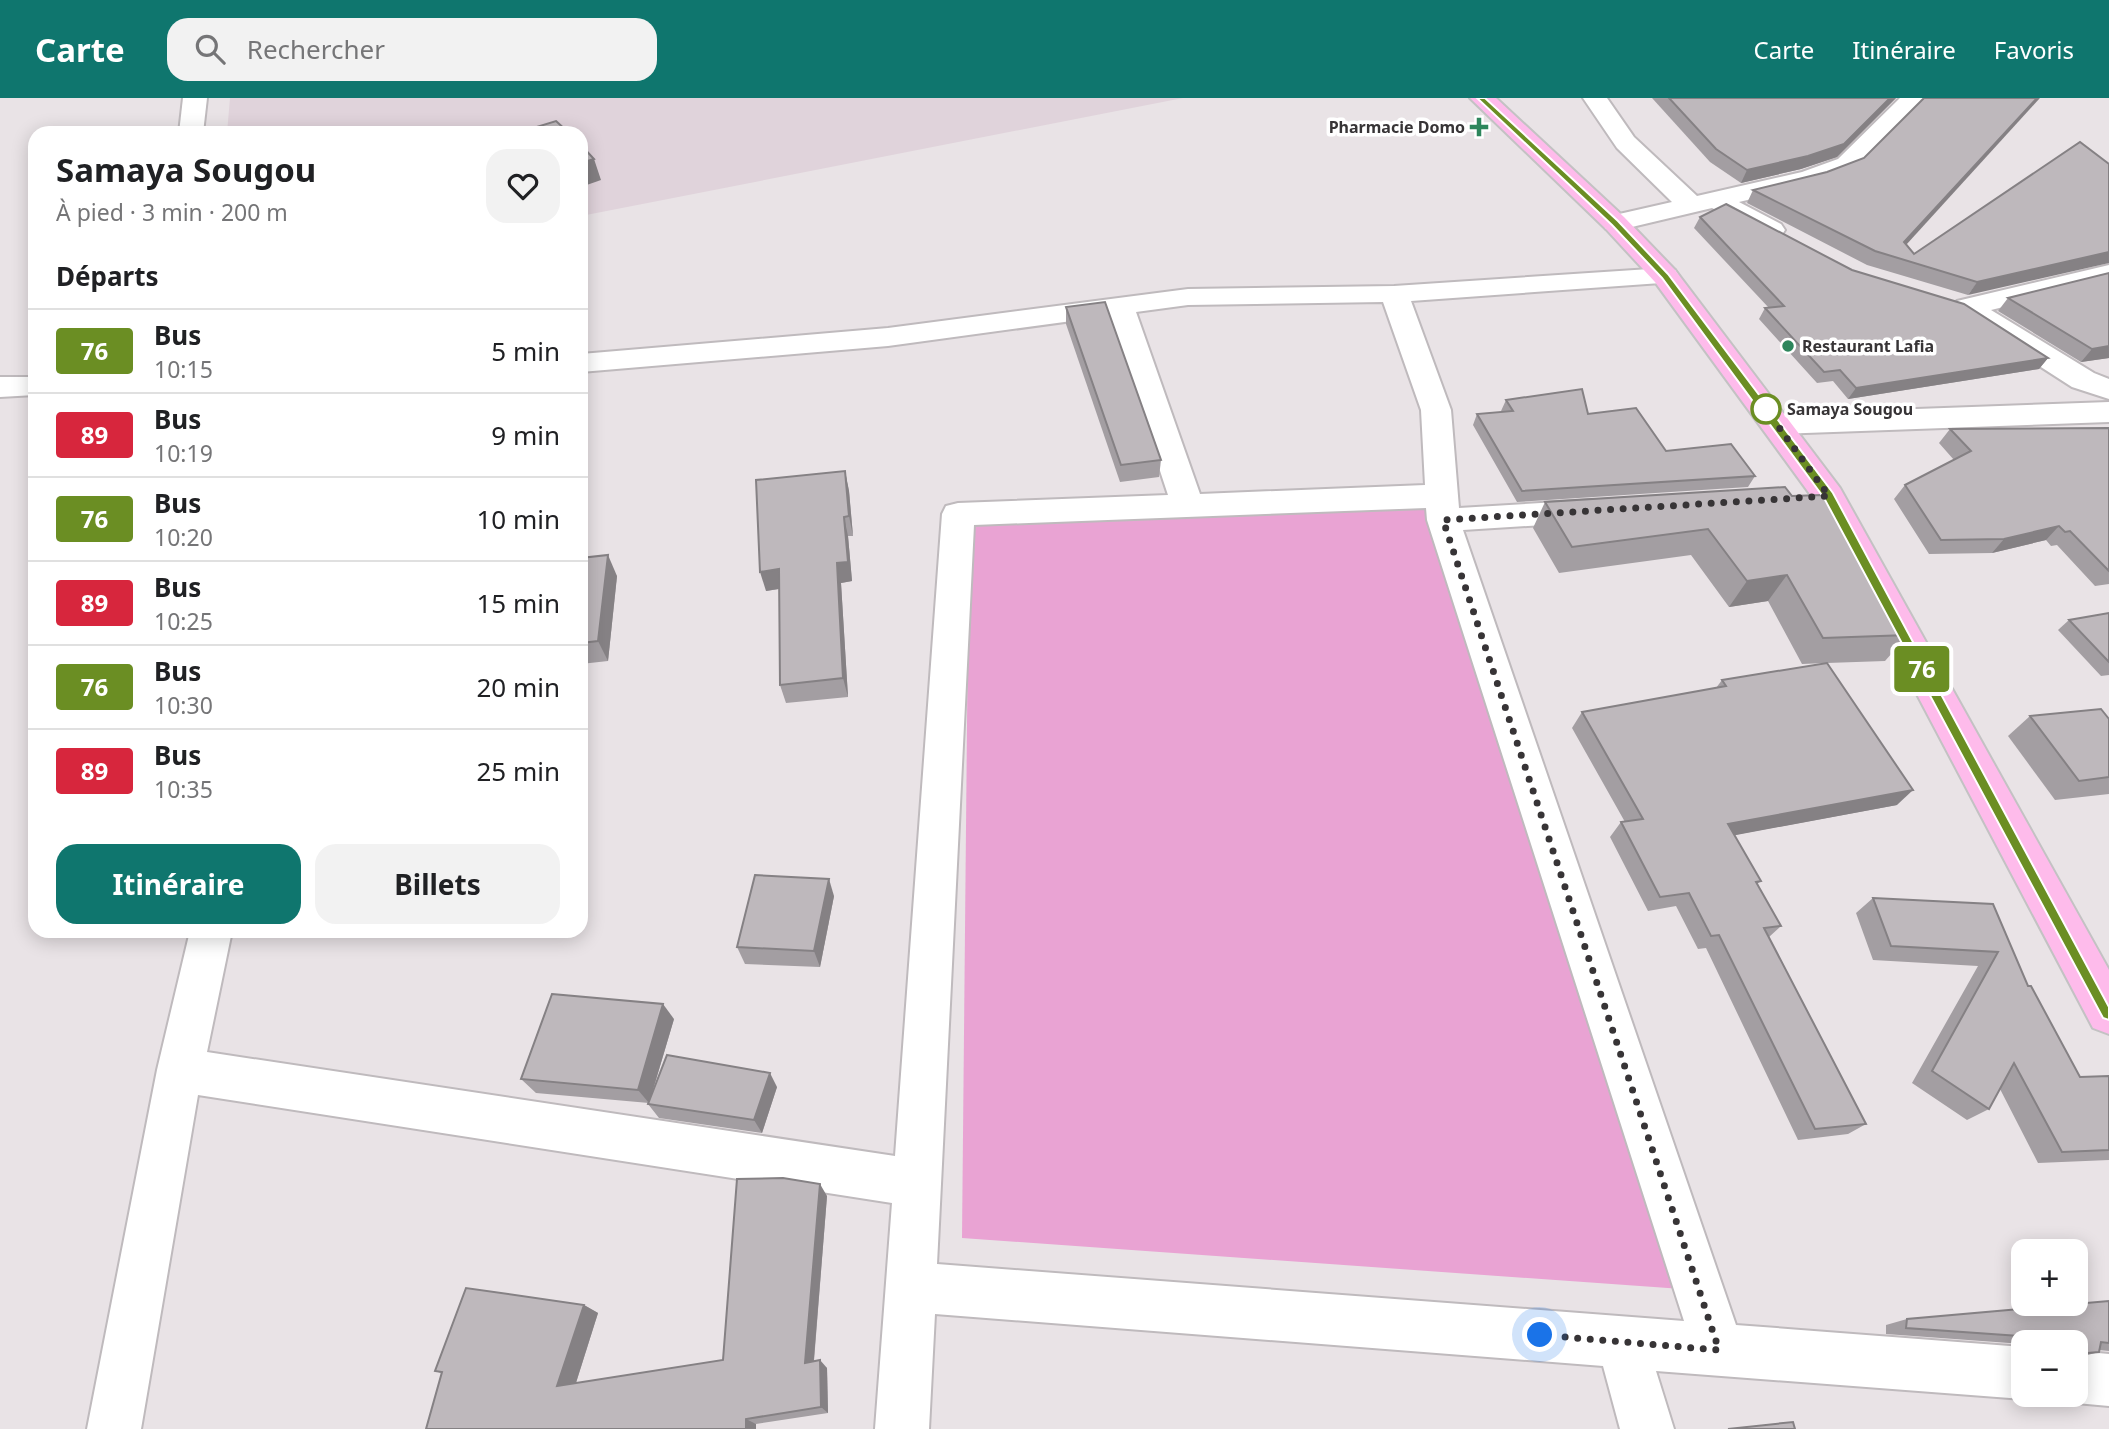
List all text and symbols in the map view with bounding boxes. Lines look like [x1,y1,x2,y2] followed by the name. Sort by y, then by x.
[167,18,657,81] search box
[35,27,125,72] text: Carte
[191,30,229,68] icon: search
[247,31,385,67] text: Rechercher
[1754,33,1814,66] text: Carte
[1852,33,1956,66] text: Itinéraire
[1994,33,2074,66] text: Favoris
[1329,116,1465,138] place label: Pharmacie Domo
[1471,119,1487,135] marker: Pharmacie Domo
[56,147,316,192] text: Samaya Sougou
[486,149,560,223] button: heart
[56,196,288,228] text: À pied · 3 min · 200 m
[56,258,159,294] text: Départs
[154,317,201,353] text: Bus
[491,333,560,369] text: 5 min
[81,334,108,367] text: 76
[1802,335,1934,357] place label: Restaurant Lafia
[1780,338,1796,354] marker: Restaurant Lafia
[154,353,213,385] text: 10:15
[1751,394,1781,424] marker: Samaya Sougou
[1787,398,1913,420] place label: Samaya Sougou
[154,401,201,437] text: Bus
[491,417,560,453] text: 9 min
[81,418,108,451] text: 89
[154,437,213,469] text: 10:19
[154,485,201,521] text: Bus
[476,501,560,537] text: 10 min
[81,502,108,535] text: 76
[154,521,213,553] text: 10:20
[154,569,201,605] text: Bus
[476,585,560,621] text: 15 min
[81,586,108,619] text: 89
[154,605,213,637] text: 10:25
[1890,646,1954,692] line badge: 76
[1908,652,1936,685] text: 76
[154,653,201,689] text: Bus
[476,669,560,705] text: 20 min
[81,670,108,703] text: 76
[154,689,213,721] text: 10:30
[154,737,201,773] text: Bus
[476,753,560,789] text: 25 min
[81,754,108,787] text: 89
[154,773,213,805] text: 10:35
[56,844,301,924] button: Itinéraire
[315,844,560,924] button: Billets
[2011,1239,2088,1407] map controls
[2011,1239,2088,1316] button: +
[1522,1317,1557,1352] your location
[2011,1330,2088,1407] button: −

